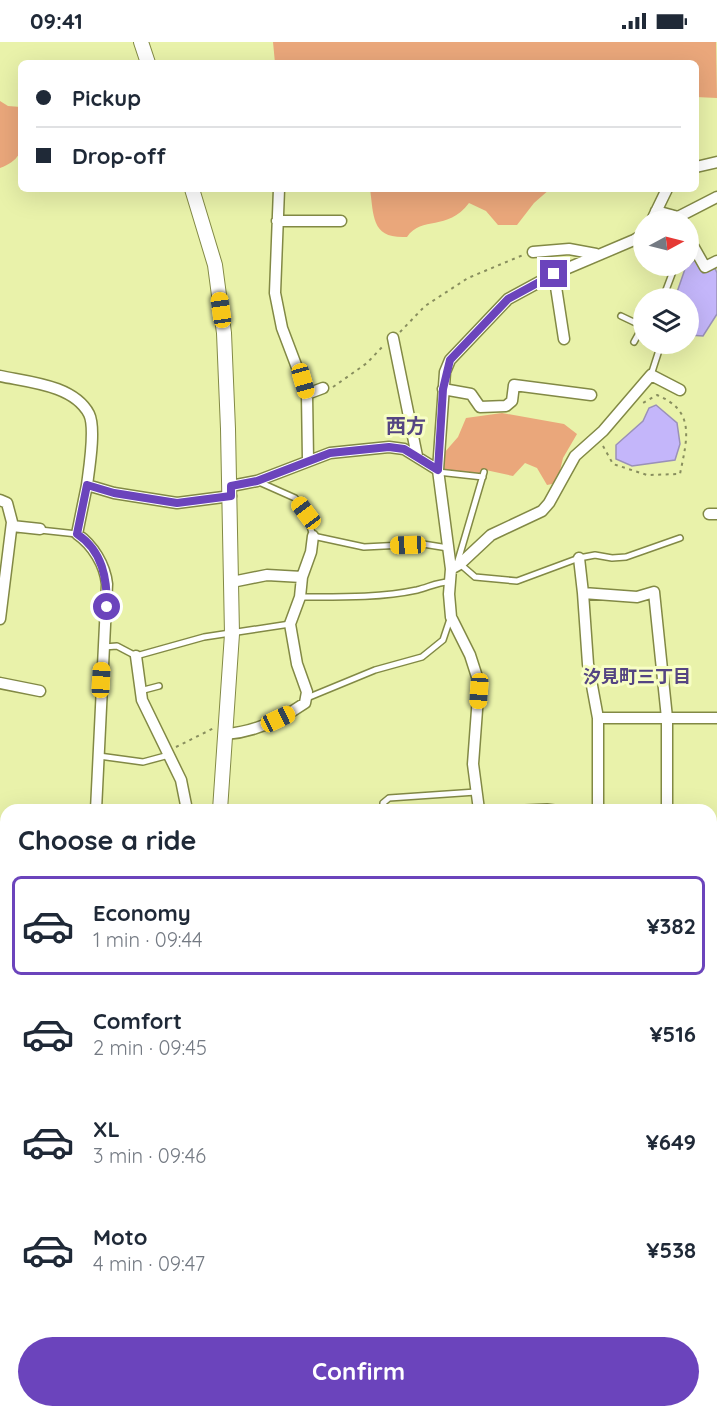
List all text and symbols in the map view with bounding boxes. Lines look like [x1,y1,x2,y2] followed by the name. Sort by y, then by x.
[30,7,83,35] text: 09:41
[72,84,141,112] text: Pickup
[72,142,166,170] text: Drop-off
[633,210,699,276] north arrow
[633,210,699,354] map controls
[540,260,567,287] route end
[633,288,699,354] button: layers
[210,291,232,329] car
[289,361,317,401] car
[386,413,426,438] district label: 西方
[288,493,324,533] car
[390,535,426,555] car
[93,593,120,620] route start
[91,662,111,698] car
[583,665,691,688] district label: 汐見町三丁目
[469,672,489,710] car
[258,703,298,735] car
[18,823,196,857] text: Choose a ride
[21,899,75,953] icon: car
[93,899,191,927] text: Economy
[646,912,696,940] text: ¥382
[93,927,203,952] text: 1 min · 09:44
[21,1007,75,1061] icon: car
[93,1007,182,1035] text: Comfort
[649,1020,696,1048] text: ¥516
[93,1035,207,1060] text: 2 min · 09:45
[21,1115,75,1169] icon: car
[93,1115,120,1143] text: XL
[646,1128,696,1156] text: ¥649
[93,1143,206,1168] text: 3 min · 09:46
[21,1223,75,1277] icon: car
[93,1223,147,1251] text: Moto
[646,1236,696,1264] text: ¥538
[93,1251,205,1276] text: 4 min · 09:47
[18,1337,699,1406] button: Confirm

